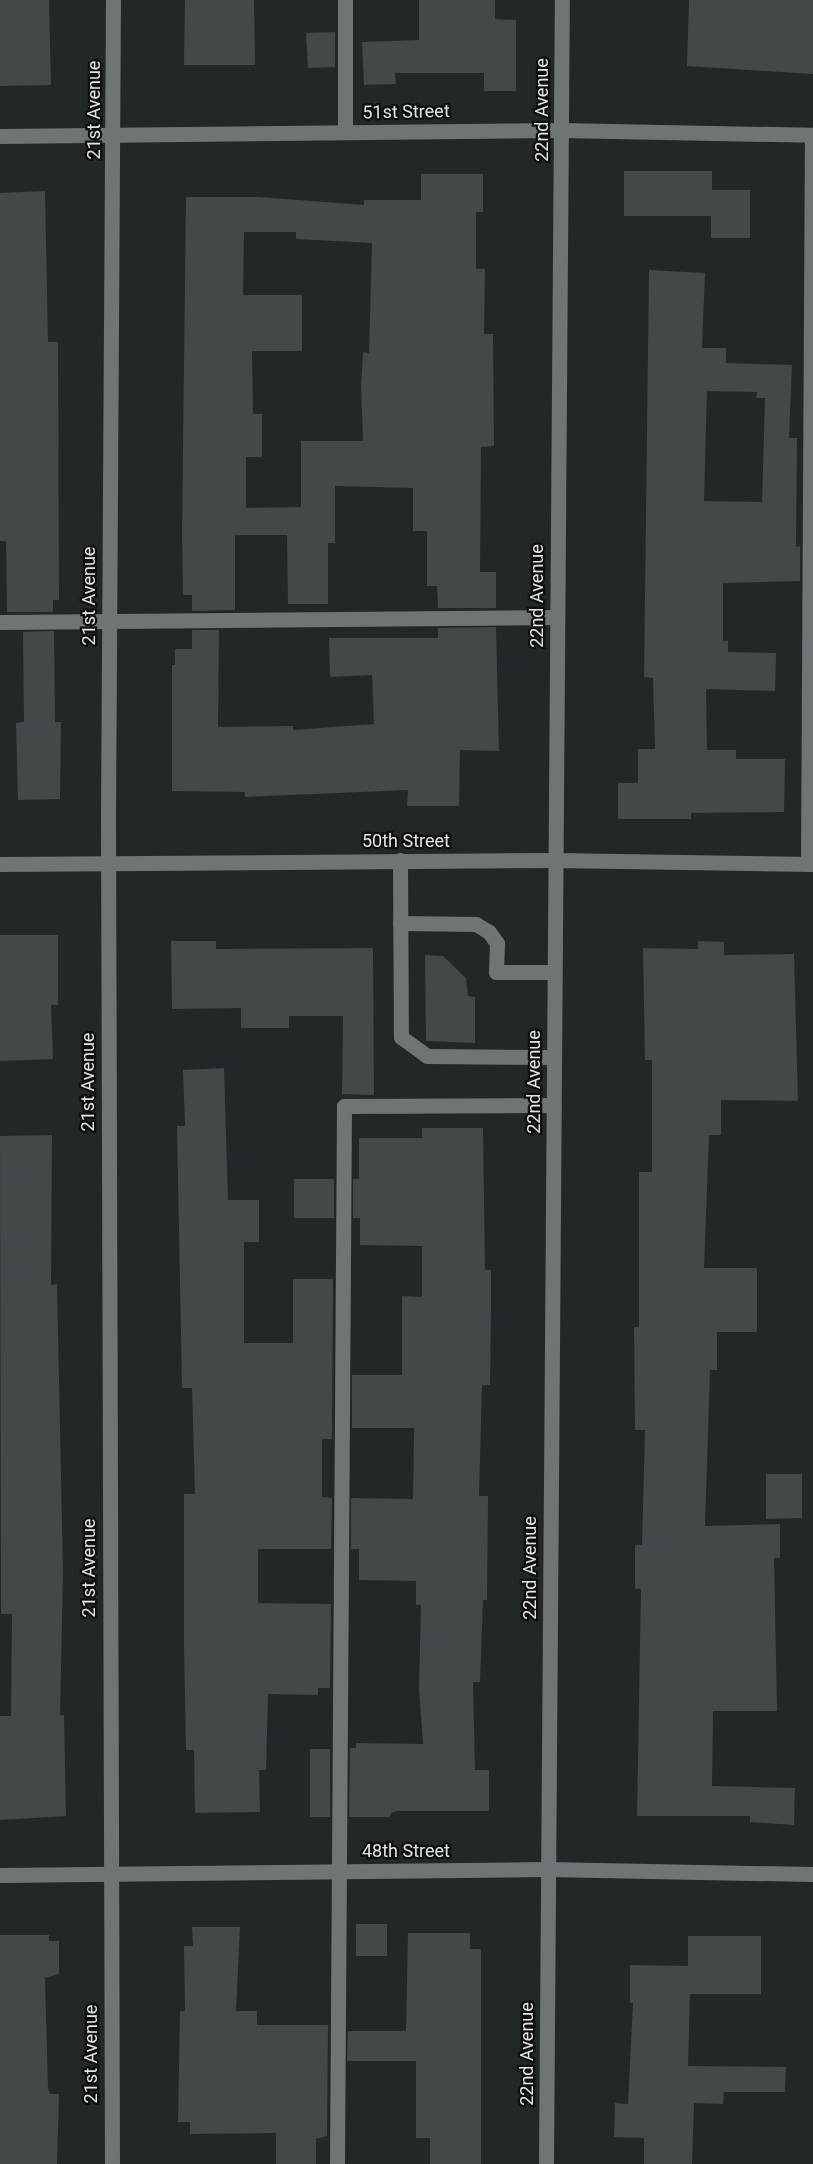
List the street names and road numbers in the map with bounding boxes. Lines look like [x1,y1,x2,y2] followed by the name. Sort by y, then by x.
[531,58,553,162] street label: 22nd Avenue
[83,61,105,159] street label: 21st Avenue
[362,100,450,124] street label: 51st Street
[526,544,548,648] street label: 22nd Avenue
[78,547,100,645] street label: 21st Avenue
[362,830,450,852] street label: 50th Street
[523,1030,545,1134] street label: 22nd Avenue
[77,1033,99,1131] street label: 21st Avenue
[519,1516,541,1620] street label: 22nd Avenue
[78,1519,100,1617] street label: 21st Avenue
[362,1840,450,1862] street label: 48th Street
[516,2002,538,2106] street label: 22nd Avenue
[80,2005,102,2103] street label: 21st Avenue

